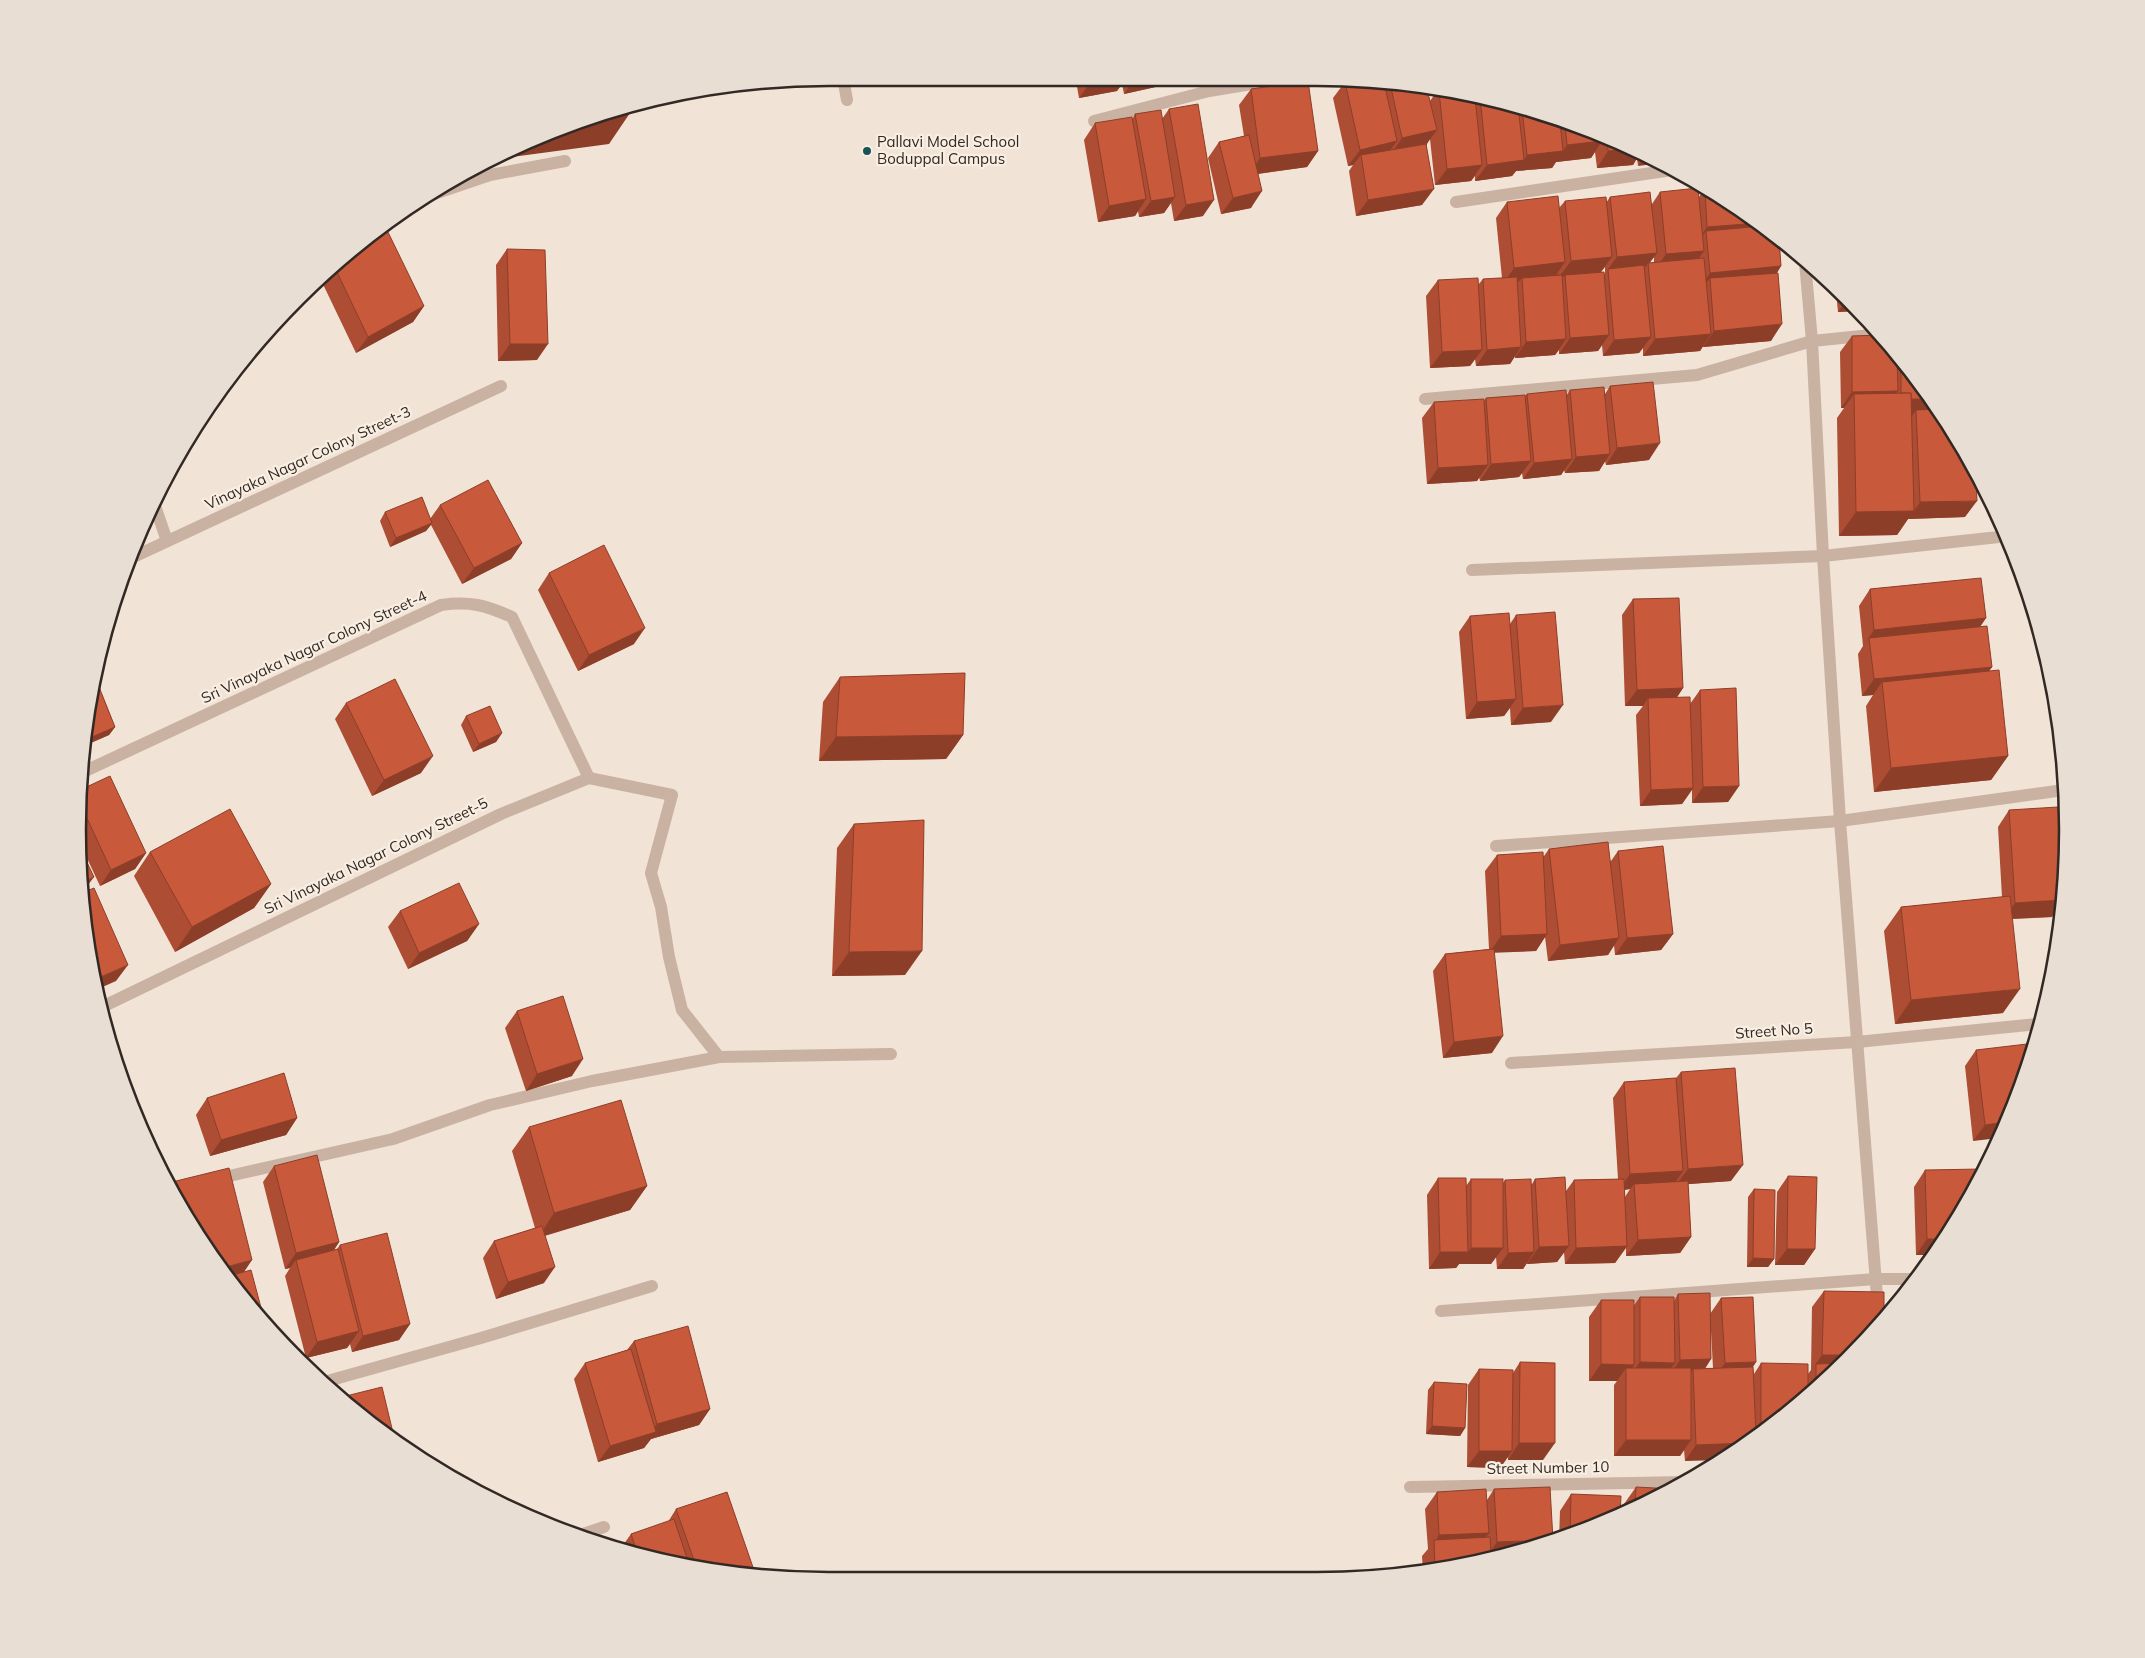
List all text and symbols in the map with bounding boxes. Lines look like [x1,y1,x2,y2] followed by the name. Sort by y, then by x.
[877,132,1019,168] place label: Pallavi Model School Boduppal Campus
[861,145,873,157] marker: Pallavi Model School Boduppal Campus
[202,401,414,514] street label: Vinayaka Nagar Colony Street-3
[198,586,430,707] street label: Sri Vinayaka Nagar Colony Street-4
[261,793,491,918] street label: Sri Vinayaka Nagar Colony Street-5
[1734,1018,1814,1043] street label: Street No 5
[1486,1457,1610,1478] street label: Street Number 10

